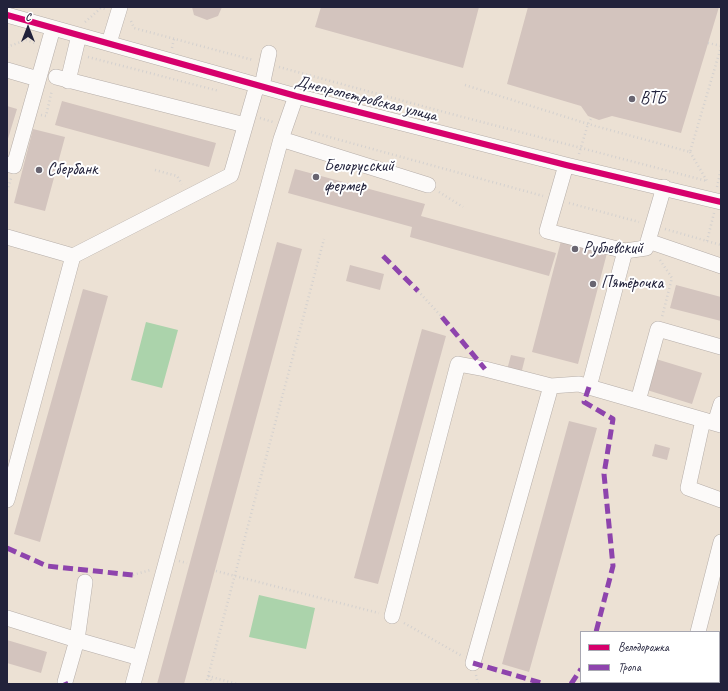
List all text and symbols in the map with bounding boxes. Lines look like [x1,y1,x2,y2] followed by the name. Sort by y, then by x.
[8,8,48,48] north arrow
[25,9,31,23] text: С
[293,72,439,126] street label: Днепропетровская улица
[640,89,665,109] place label: ВТБ
[627,94,637,104] marker: ВТБ
[324,157,394,197] place label: Белорусский фермер
[47,160,97,180] place label: Сбербанк
[34,165,44,175] marker: Сбербанк
[311,172,321,182] marker: Белорусский фермер
[583,239,643,259] place label: Рублевский
[570,244,580,254] marker: Рублевский
[601,274,663,294] place label: Пятёрочка
[588,279,598,289] marker: Пятёрочка
[580,631,720,683] legend
[618,639,669,655] text: Велодорожка
[618,659,641,675] text: Тропа

